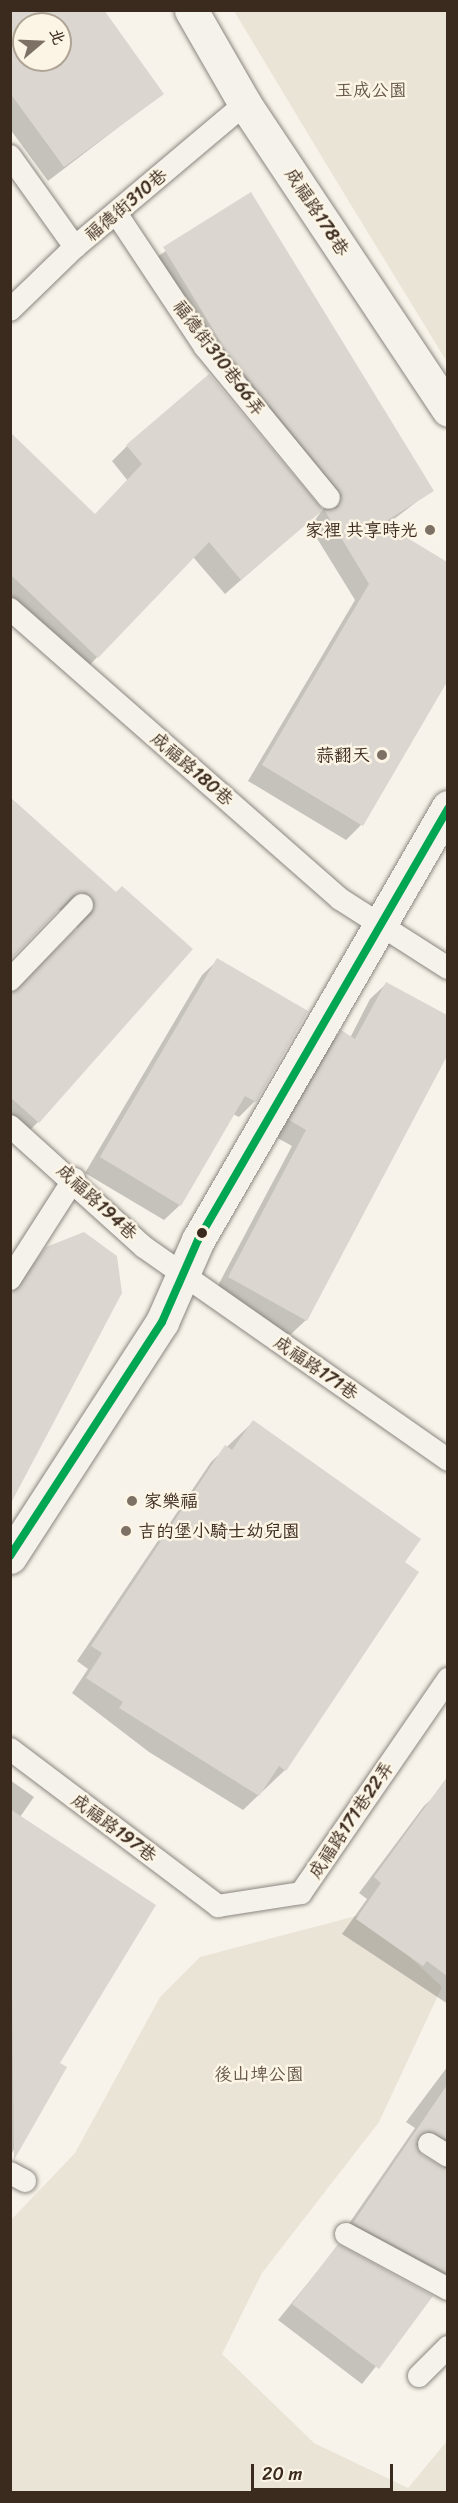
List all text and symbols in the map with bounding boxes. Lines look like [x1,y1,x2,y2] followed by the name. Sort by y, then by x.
[12,12,72,72] north arrow
[41,24,74,49] text: 北
[335,79,407,101] park label: 玉成公園
[80,164,172,246] street label: 福德街310巷
[280,164,354,260] street label: 成福路178巷
[168,296,270,420] street label: 福德街310巷66弄
[305,519,418,541] place label: 家裡 共享時光
[423,523,437,537] marker: 家裡 共享時光
[146,727,238,811] street label: 成福路180巷
[316,744,370,766] place label: 蒜翻天
[375,748,389,762] marker: 蒜翻天
[52,1159,142,1245] street label: 成福路194巷
[196,1227,208,1239] unlabelled marker
[270,1331,362,1405] street label: 成福路171巷
[144,1490,198,1512] place label: 家樂福
[125,1494,139,1508] marker: 家樂福
[138,1520,300,1542] place label: 吉的堡小騎士幼兒園
[119,1524,133,1538] marker: 吉的堡小騎士幼兒園
[304,1757,398,1883] street label: 成福路171巷22弄
[67,1789,161,1867] street label: 成福路197巷
[214,2063,304,2085] park label: 後山埤公園
[254,2452,396,2490] scale bar
[262,2458,302,2490] text: 20 m

